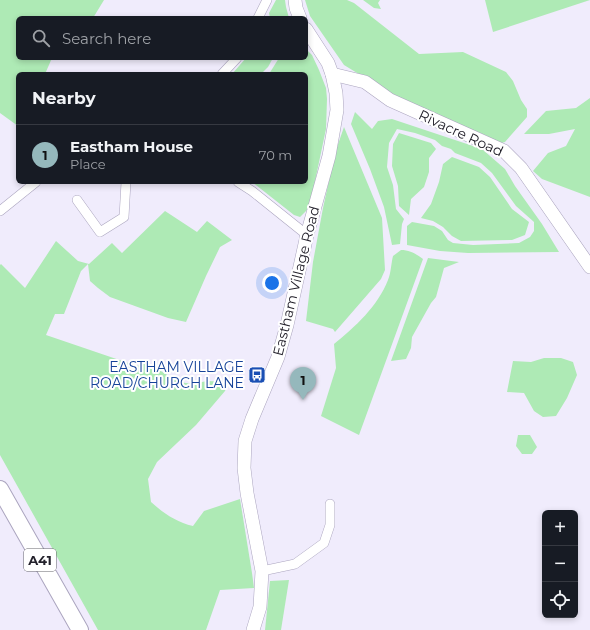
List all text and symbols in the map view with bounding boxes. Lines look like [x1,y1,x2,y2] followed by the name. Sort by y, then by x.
[16,16,308,60] search box
[30,27,52,49] icon: search
[62,29,151,48] text: Search here
[32,88,96,108] text: Nearby
[416,106,506,160] street label: Rivacre Road
[70,137,193,156] text: Eastham House
[42,147,48,163] text: 1
[259,147,292,163] text: 70 m
[70,156,106,172] text: Place
[269,204,323,358] street label: Eastham Village Road
[262,273,282,293] your location
[90,358,244,392] place label: EASTHAM VILLAGE ROAD/CHURCH LANE
[247,365,267,385] bus stop icon: EASTHAM VILLAGE ROAD/CHURCH LANE
[290,367,316,400] pin: 1
[542,510,578,618] map controls
[542,510,578,546] button: +
[542,546,578,582] button: −
[24,549,56,571] road number: A41
[542,582,578,618] button: locate

